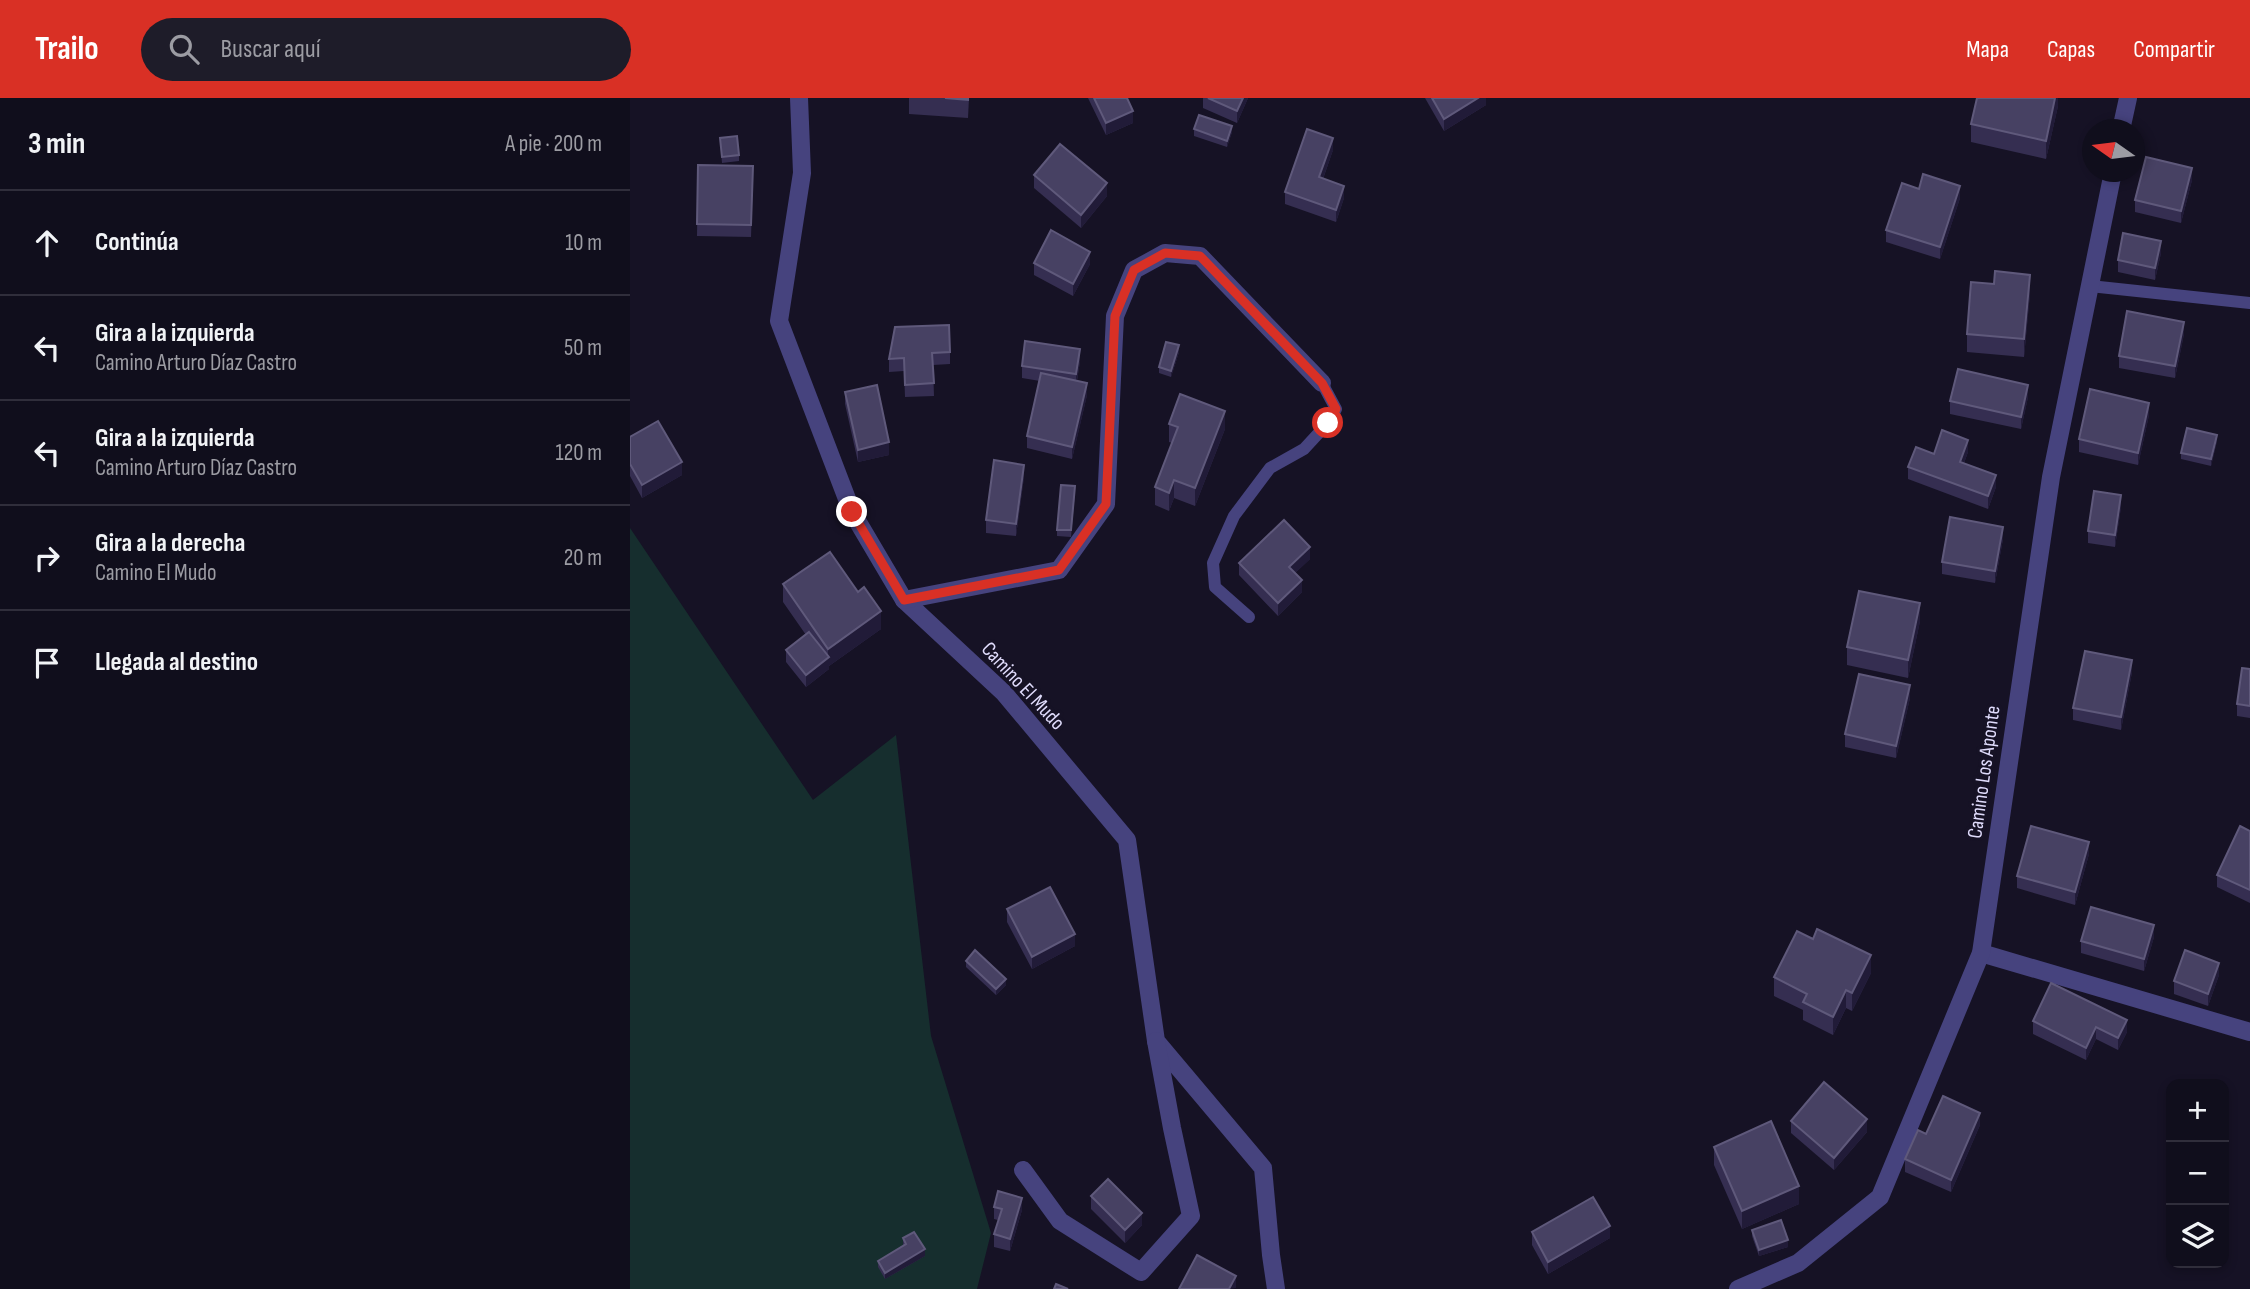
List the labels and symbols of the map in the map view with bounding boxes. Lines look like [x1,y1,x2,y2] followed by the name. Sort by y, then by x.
[2082,119,2145,182] north arrow
[1312,407,1343,438] route start
[836,496,867,527] route end
[976,637,1070,735] street label: Camino El Mudo
[1962,704,2006,840] street label: Camino Los Aponte

